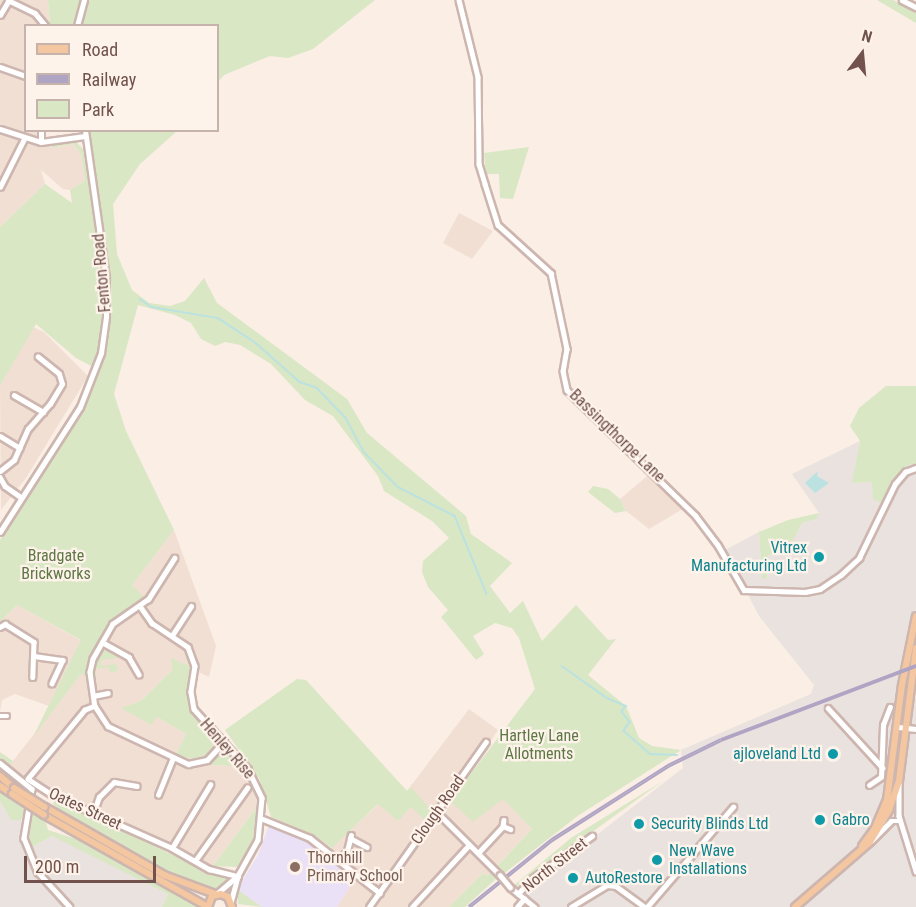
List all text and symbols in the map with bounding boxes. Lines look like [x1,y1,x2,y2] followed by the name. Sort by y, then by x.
[24,24,219,132] legend
[832,24,892,84] north arrow
[860,26,874,47] text: N
[82,39,118,60] text: Road
[82,69,136,90] text: Railway
[82,99,114,120] text: Park
[89,233,115,313] street label: Fenton Road
[565,386,669,486] street label: Bassingthorpe Lane
[691,538,807,576] place label: Vitrex Manufacturing Ltd
[21,546,91,584] park label: Bradgate Brickworks
[812,550,826,564] marker: Vitrex Manufacturing Ltd
[196,715,258,783] street label: Henley Rise
[499,726,579,764] park label: Hartley Lane Allotments
[733,744,821,764] place label: ajloveland Ltd
[826,747,840,761] marker: ajloveland Ltd
[407,772,469,848] street label: Clough Road
[46,784,124,834] street label: Oates Street
[832,810,870,830] place label: Gabro
[813,813,827,827] marker: Gabro
[651,814,769,834] place label: Security Blinds Ltd
[632,817,646,831] marker: Security Blinds Ltd
[519,834,591,896] street label: North Street
[669,841,747,879] place label: New Wave Installations
[27,844,159,882] scale bar
[307,848,403,886] place label: Thornhill Primary School
[650,853,664,867] marker: New Wave Installations
[35,856,79,877] text: 200 m
[288,860,302,874] marker: Thornhill Primary School
[585,868,663,888] place label: AutoRestore
[566,871,580,885] marker: AutoRestore

